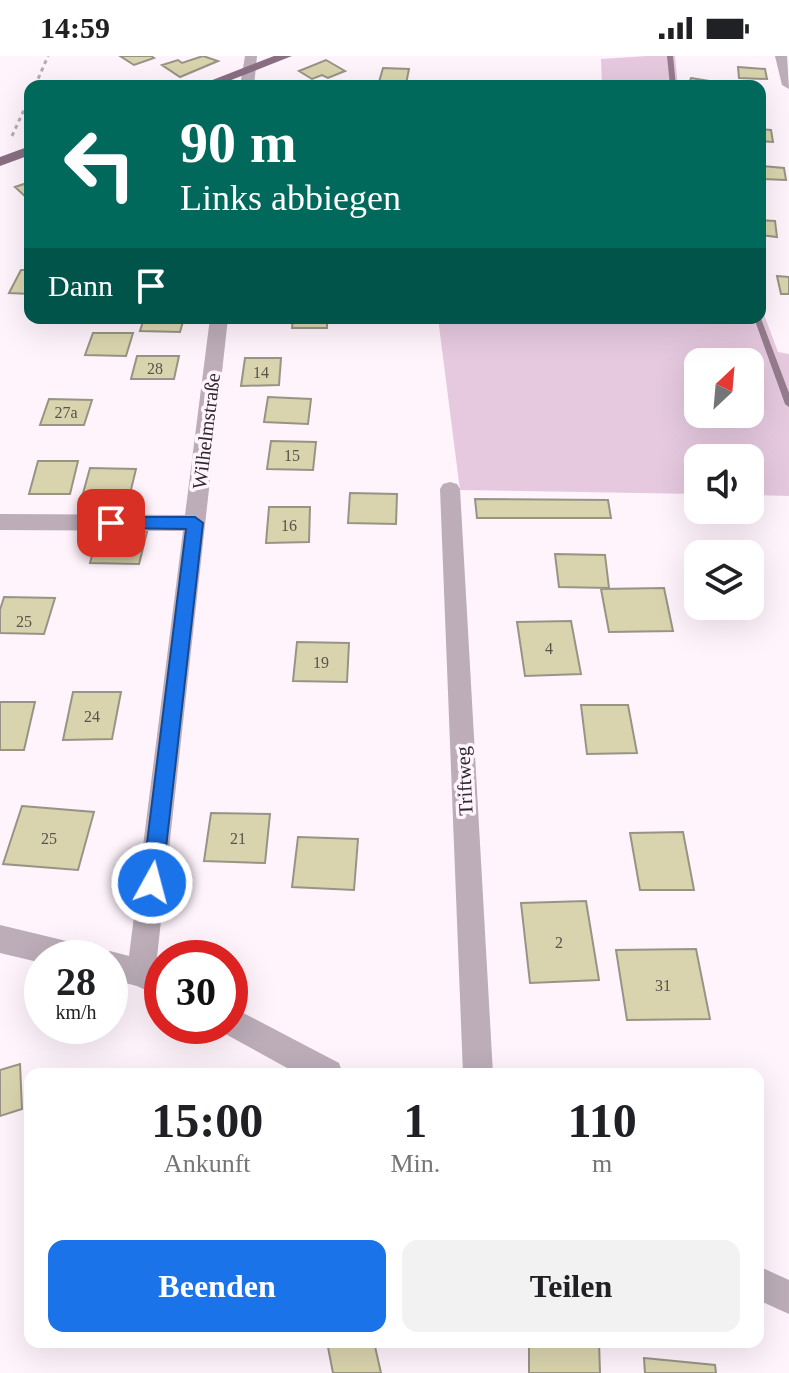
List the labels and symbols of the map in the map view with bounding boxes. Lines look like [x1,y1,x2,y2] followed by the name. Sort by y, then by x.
[684,348,764,428] north arrow
[147,360,163,377] house number: 28
[253,364,269,381] house number: 14
[188,372,224,490] street label: Wilhelmstraße
[54,404,78,421] house number: 27a
[284,447,300,464] house number: 15
[77,489,145,557] pin
[281,517,297,534] house number: 16
[16,613,32,630] house number: 25
[545,640,553,657] house number: 4
[313,654,329,671] house number: 19
[84,708,100,725] house number: 24
[451,746,478,816] street label: Triftweg
[41,830,57,847] house number: 25
[230,830,246,847] house number: 21
[110,841,194,925] position arrow
[555,934,563,951] house number: 2
[144,940,248,1044] speed limit sign: 30
[655,977,671,994] house number: 31

